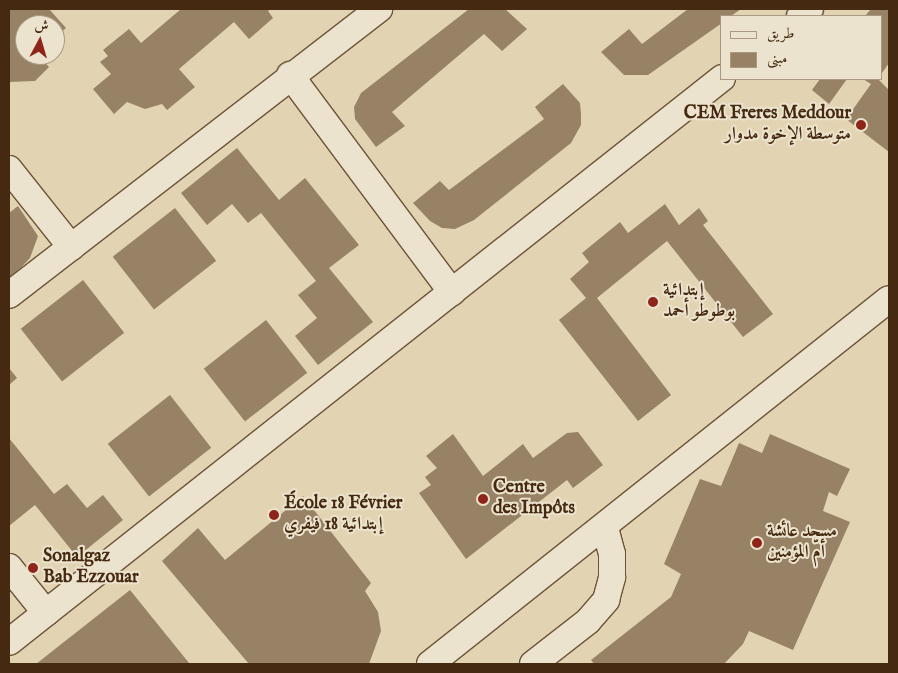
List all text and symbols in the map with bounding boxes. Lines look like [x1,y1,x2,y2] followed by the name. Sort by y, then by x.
[15,15,65,65] north arrow
[720,15,883,80] legend
[34,16,49,36] text: ش
[767,24,794,43] text: طريق
[767,49,787,68] text: مبنى
[684,104,851,146] place label: CEM Freres Meddour متوسطة الإخوة مدوار
[855,119,867,131] marker: CEM Freres Meddour متوسطة الإخوة مدوار
[663,281,735,324] place label: إبتدائية بوطوطو أحمد
[647,296,659,308] marker: إبتدائية بوطوطو أحمد
[493,478,575,520] place label: Centre des Impôts
[477,493,489,505] marker: Centre des Impôts
[284,494,402,536] place label: École 18 Février إبتدائية 18 فيفري
[268,509,280,521] marker: École 18 Février إبتدائية 18 فيفري
[767,522,837,564] place label: مسجد عائشة أمّ المؤمنين
[751,537,763,549] marker: مسجد عائشة أمّ المؤمنين
[43,547,139,590] place label: Sonalgaz Bab Ezzouar
[27,562,39,574] marker: Sonalgaz Bab Ezzouar

